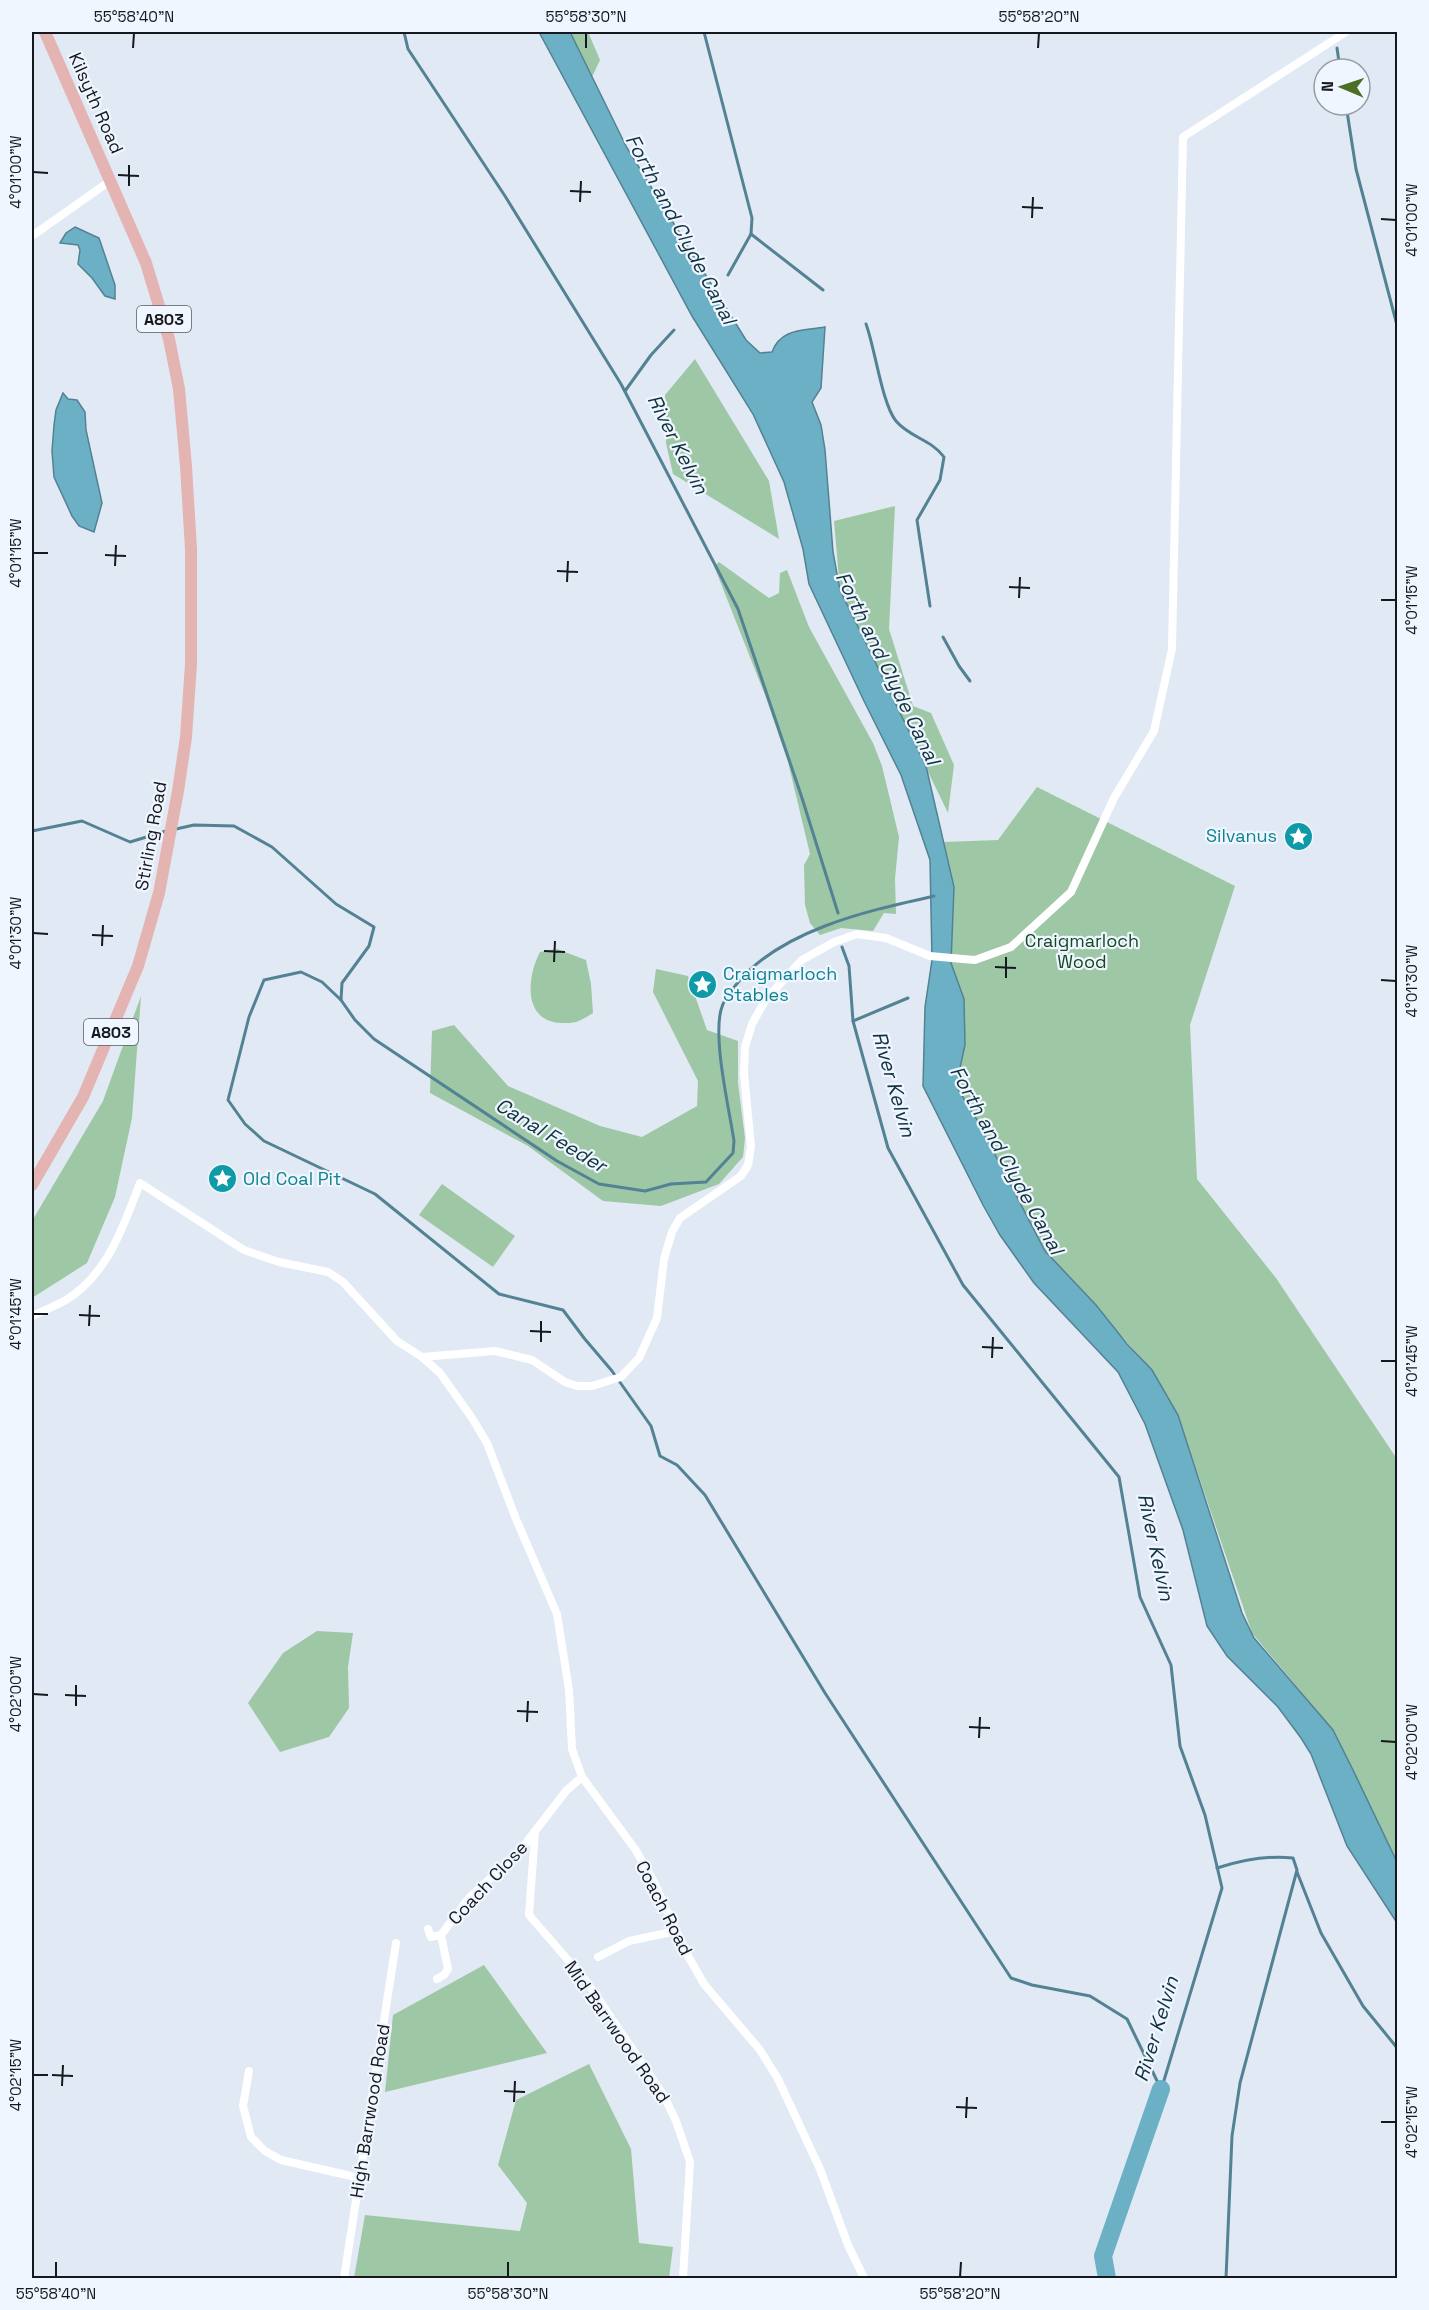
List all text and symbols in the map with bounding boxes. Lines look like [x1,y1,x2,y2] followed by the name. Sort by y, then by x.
[94,7,174,26] text: 55°58'40"N
[546,7,626,26] text: 55°58'30"N
[999,7,1079,26] text: 55°58'20"N
[64,49,129,157] street label: Kilsyth Road
[1312,57,1372,117] north arrow
[1317,81,1338,92] text: N
[620,129,743,330] water label: Forth and Clyde Canal
[6,135,25,209] text: 4°01'00"W
[1402,183,1421,257] text: 4°01'00"W
[137,306,191,332] road number: A803
[642,390,715,499] water label: River Kelvin
[6,518,25,588] text: 4°01'15"W
[1402,565,1421,635] text: 4°01'15"W
[830,567,947,771] water label: Forth and Clyde Canal
[130,779,171,892] street label: Stirling Road
[1282,820,1314,852] place icon: Silvanus
[1206,824,1277,847] place label: Silvanus
[6,897,25,969] text: 4°01'30"W
[1025,929,1139,973] park label: Craigmarloch Wood
[1402,945,1421,1017] text: 4°01'30"W
[723,962,837,1006] place label: Craigmarloch Stables
[686,968,718,1000] place icon: Craigmarloch Stables
[84,1019,138,1045] road number: A803
[866,1028,922,1141] water label: River Kelvin
[944,1061,1071,1261] water label: Forth and Clyde Canal
[491,1092,613,1180] water label: Canal Feeder
[206,1163,238,1195] place icon: Old Coal Pit
[243,1167,341,1190] place label: Old Coal Pit
[6,1278,25,1350] text: 4°01'45"W
[1402,1325,1421,1397] text: 4°01'45"W
[1132,1491,1180,1604] water label: River Kelvin
[6,1656,25,1732] text: 4°02'00"W
[1402,1704,1421,1780] text: 4°02'00"W
[443,1836,532,1929] street label: Coach Close
[631,1856,698,1959] street label: Coach Road
[560,1956,675,2107] street label: Mid Barrwood Road
[1128,1972,1185,2085] water label: River Kelvin
[344,2022,395,2200] street label: High Barrwood Road
[6,2039,25,2111] text: 4°02'15"W
[1402,2086,1421,2158] text: 4°02'15"W
[16,2284,96,2303] text: 55°58'40"N
[468,2284,548,2303] text: 55°58'30"N
[920,2284,1000,2303] text: 55°58'20"N

